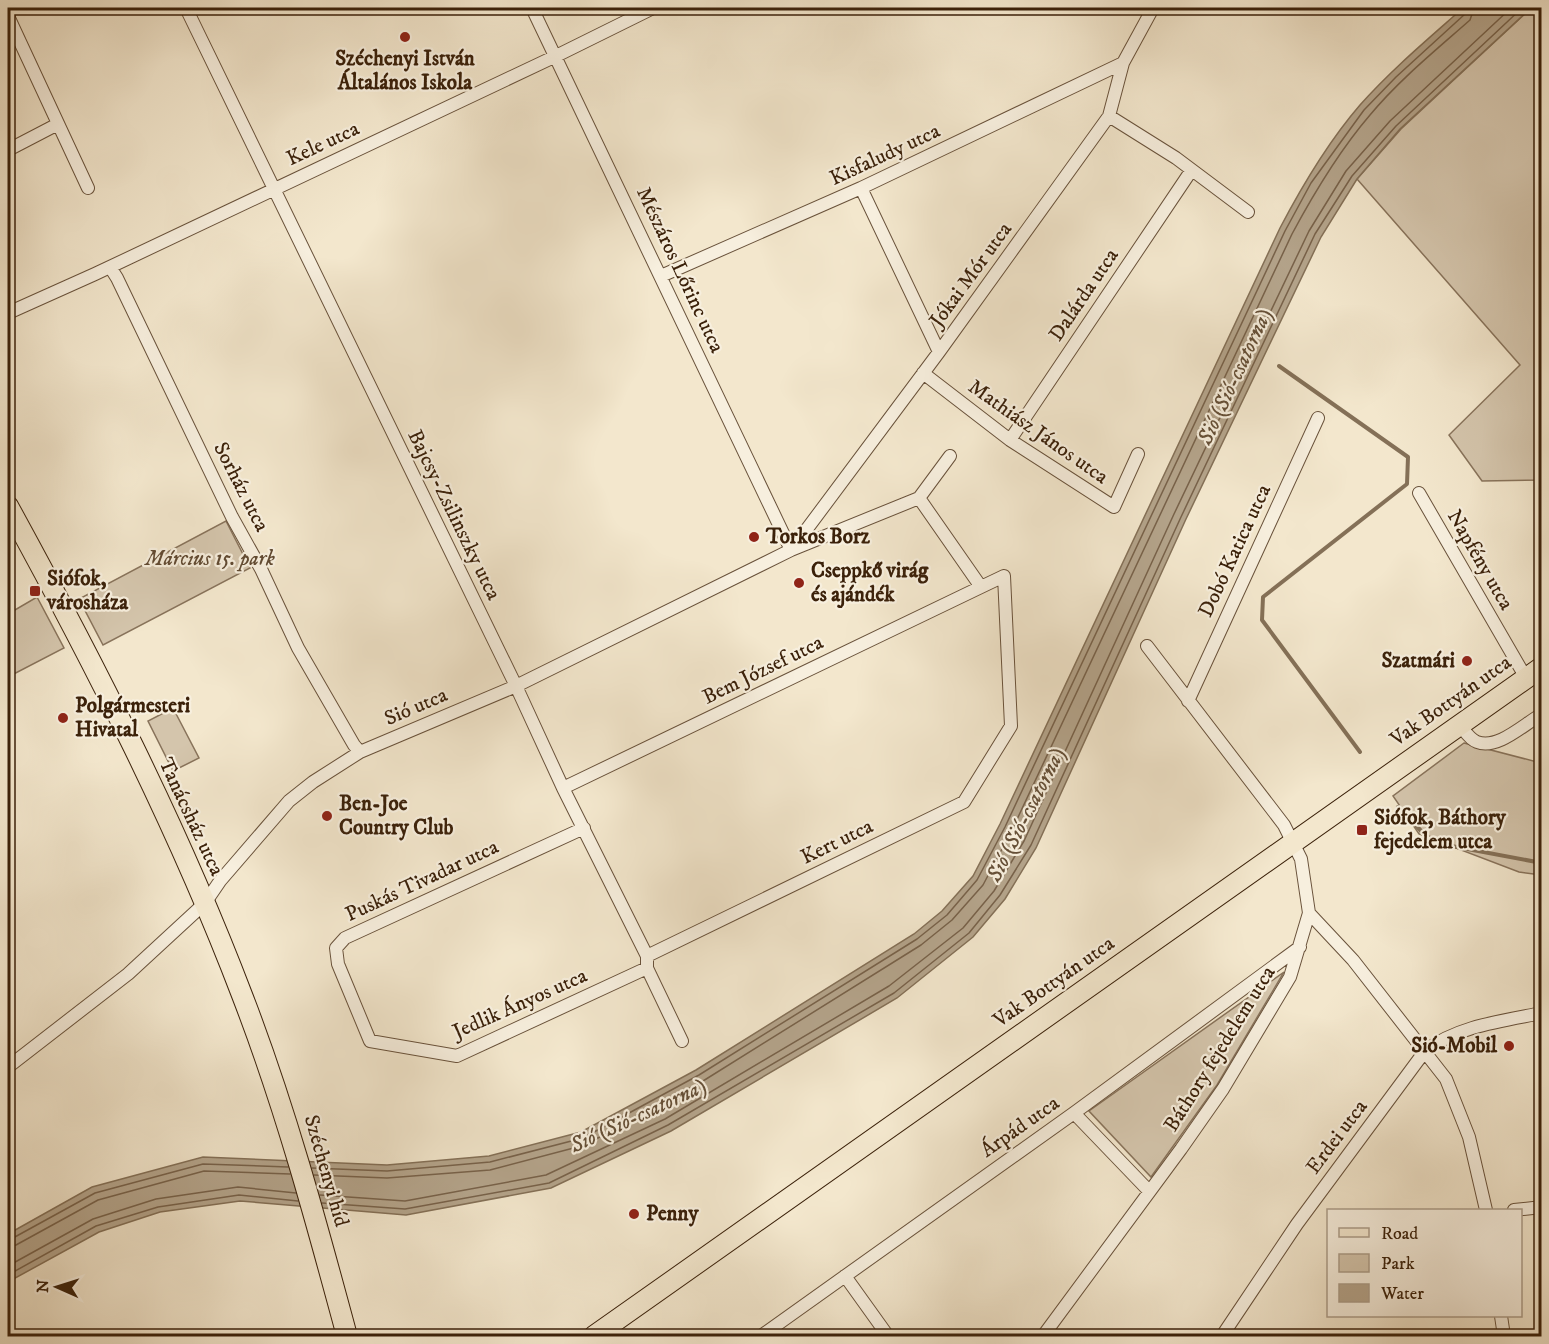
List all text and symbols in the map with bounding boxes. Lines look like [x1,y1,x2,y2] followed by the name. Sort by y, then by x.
[398,30,412,44] marker: Széchenyi István Általános Iskola
[335,46,476,96] place label: Széchenyi István Általános Iskola
[282,116,364,172] street label: Kele utca
[826,118,944,192] street label: Kisfaludy utca
[630,183,730,357] street label: Mészáros Lőrinc utca
[923,217,1018,334] street label: Jókai Mór utca
[1044,244,1125,346] street label: Dalárda utca
[1191,305,1278,450] water label: Sió (Sió-csatorna)
[963,374,1113,490] street label: Mathiász János utca
[401,426,507,604] street label: Bajcsy-Zsilinszky utca
[207,438,275,536] street label: Sorház utca
[1193,480,1277,622] street label: Dobó Katica utca
[1441,505,1519,615] street label: Napfény utca
[765,524,871,550] place label: Torkos Borz
[747,530,761,544] marker: Torkos Borz
[143,546,275,572] park label: Március 15. park
[811,558,929,609] place label: Cseppkő virág és ajándék
[46,566,129,616] place label: Siófok, városháza
[792,576,806,590] marker: Cseppkő virág és ajándék
[28,584,42,598] marker: Siófok, városháza
[698,630,828,710] street label: Bem József utca
[1381,648,1456,674] place label: Szatmári
[1385,650,1517,753] street label: Vak Bottyán utca
[1460,654,1474,668] marker: Szatmári
[381,682,452,732] street label: Sió utca
[75,693,191,743] place label: Polgármesteri Hivatal
[56,711,70,725] marker: Polgármesteri Hivatal
[980,743,1071,887] water label: Sió (Sió-csatorna)
[152,754,230,880] street label: Tanácsház utca
[339,791,454,841] place label: Ben-Joe Country Club
[1373,805,1507,856] place label: Siófok, Báthory fejedelem utca
[320,809,334,823] marker: Ben-Joe Country Club
[797,813,877,871] street label: Kert utca
[1355,823,1369,837] marker: Siófok, Báthory fejedelem utca
[341,834,503,928] street label: Puskás Tivadar utca
[988,931,1120,1034] street label: Vak Bottyán utca
[446,961,591,1046] street label: Jedlik Ányos utca
[1158,961,1282,1137] street label: Báthory fejedelem utca
[1411,1033,1498,1059] place label: Sió-Mobil
[1502,1039,1516,1053] marker: Sió-Mobil
[565,1073,710,1160] water label: Sió (Sió-csatorna)
[974,1089,1065,1164] street label: Árpád utca
[1301,1095,1373,1179] street label: Erdei utca
[298,1112,354,1230] street label: Széchenyi híd
[646,1201,699,1227] place label: Penny
[627,1207,641,1221] marker: Penny
[1327,1209,1522,1317] legend
[1381,1223,1418,1245] text: Road
[1381,1253,1415,1275] text: Park
[27,1257,87,1317] north arrow
[33,1279,53,1293] text: N
[1380,1283,1424,1305] text: Water

